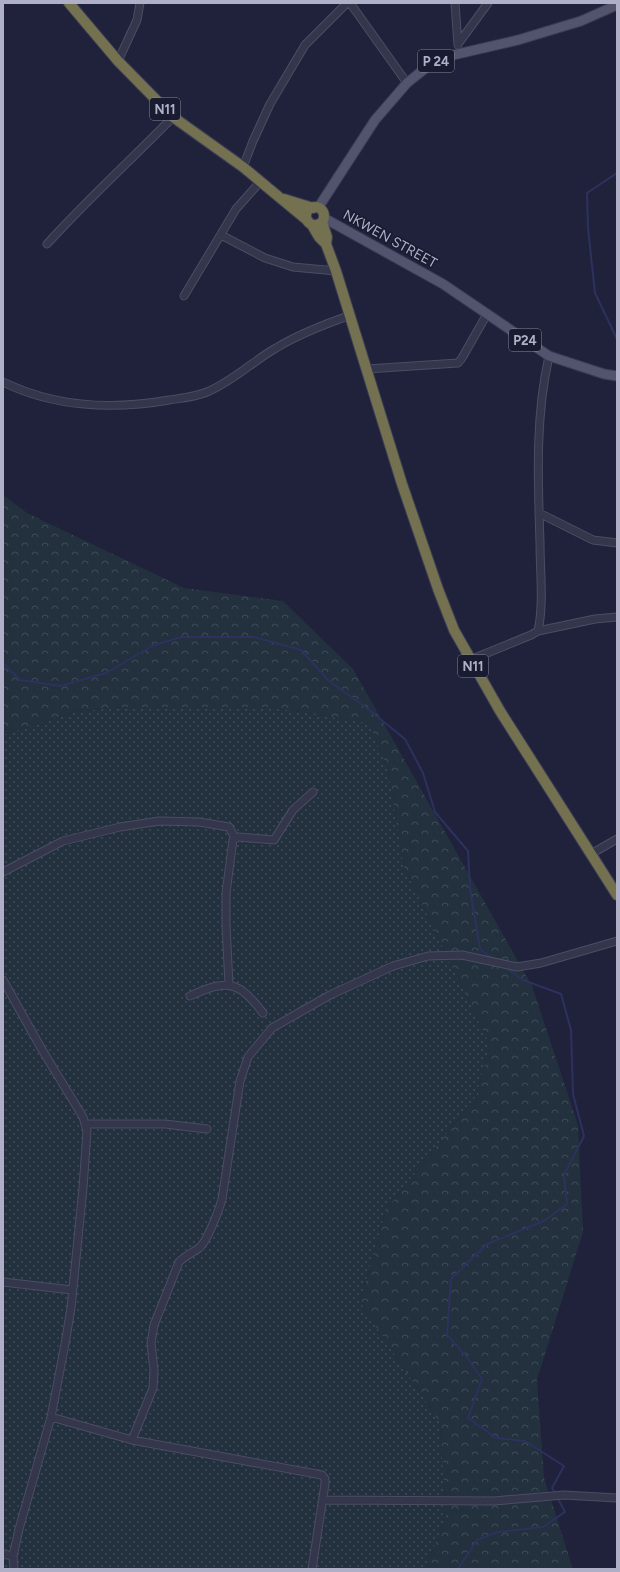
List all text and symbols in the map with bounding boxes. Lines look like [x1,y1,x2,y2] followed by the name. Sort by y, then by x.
[418,50,454,72] road number: P 24
[150,98,180,120] road number: N11
[340,206,440,272] street label: NKWEN STREET
[509,329,541,351] road number: P24
[458,655,488,677] road number: N11

